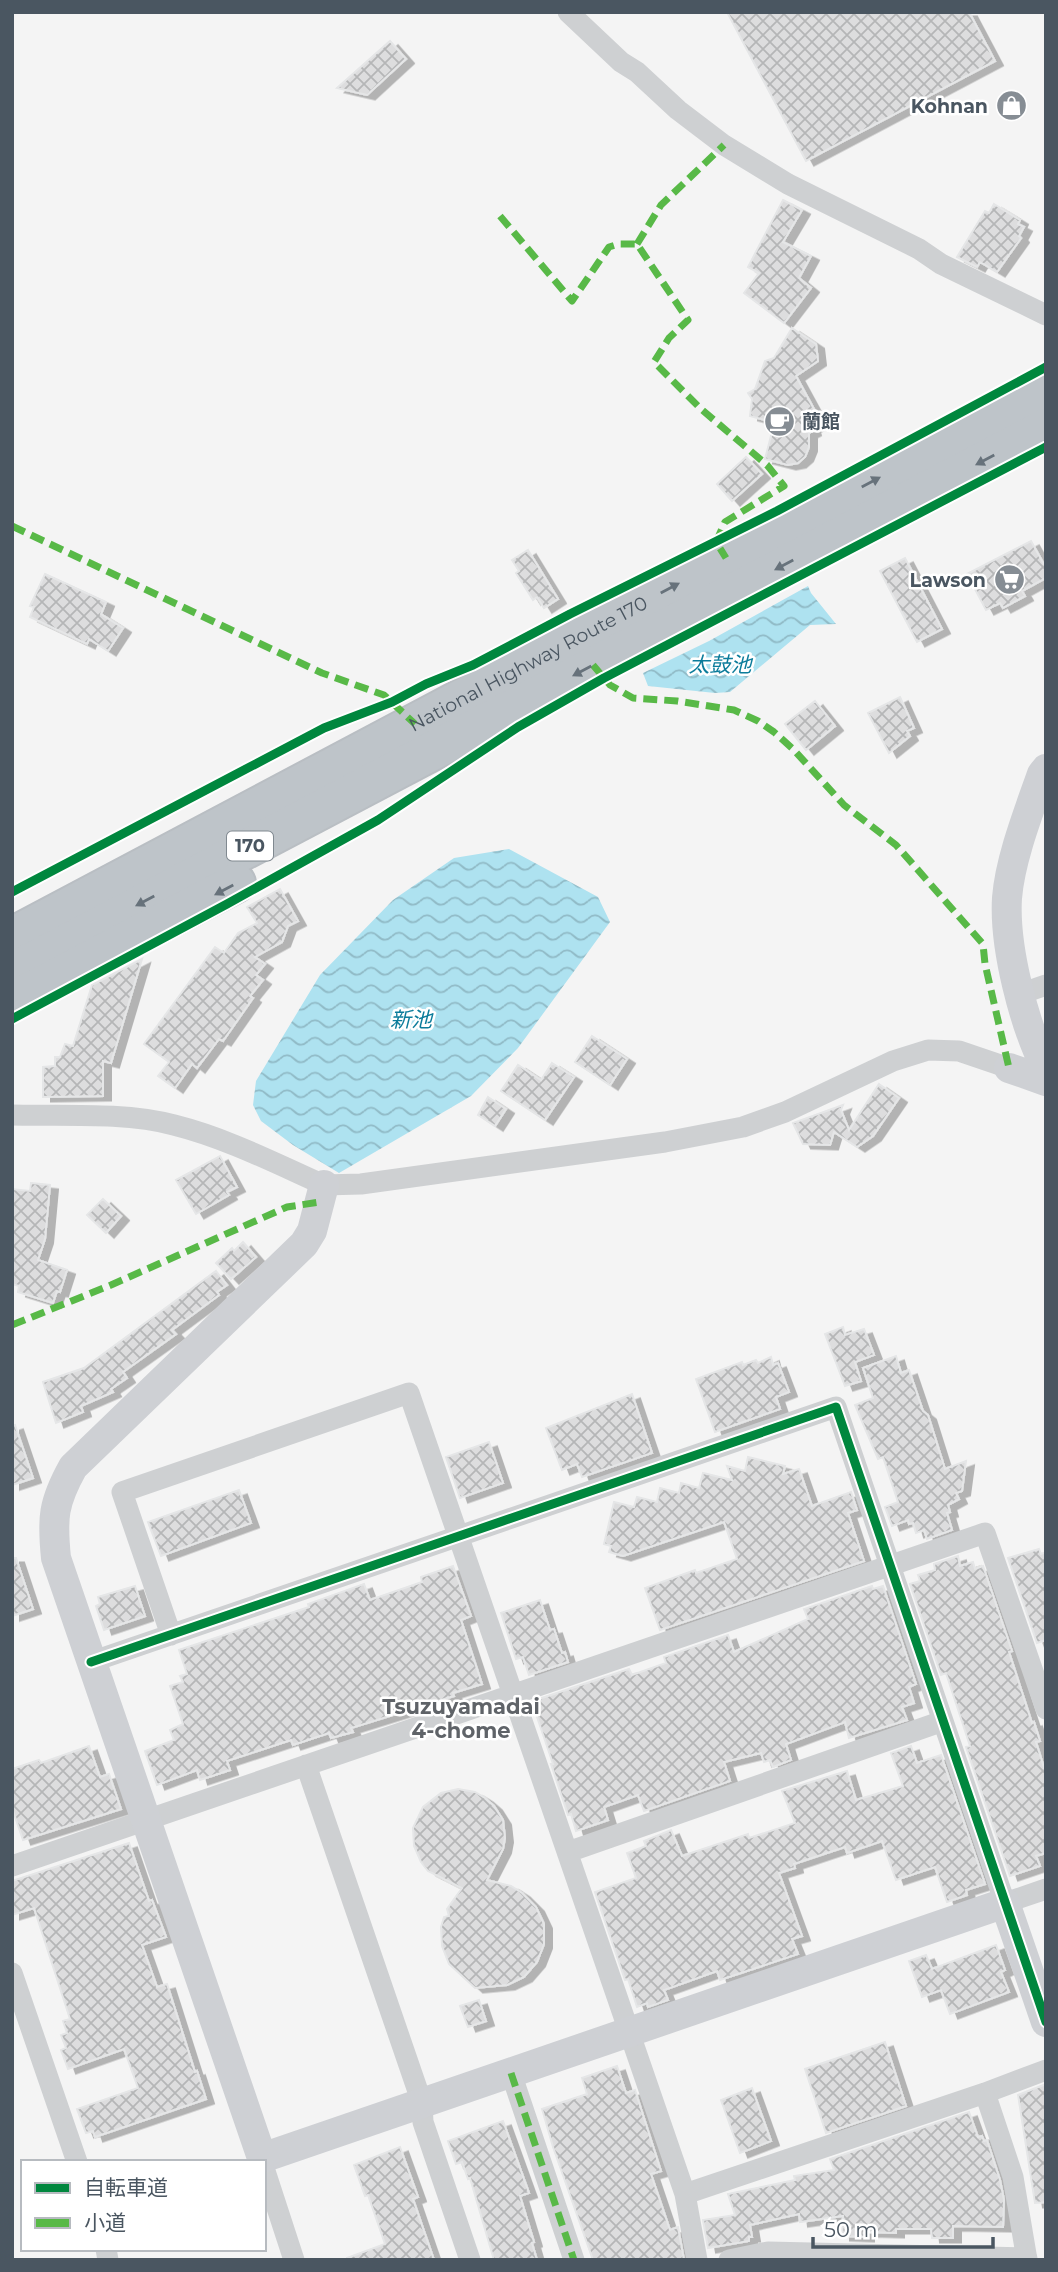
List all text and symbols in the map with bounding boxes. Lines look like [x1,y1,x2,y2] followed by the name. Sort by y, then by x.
[994,89,1028,123] shop icon: Kohnan
[911,95,988,118] place label: Kohnan
[762,404,796,438] cafe icon: 蘭館
[802,410,840,433] place label: 蘭館
[975,454,995,466] one-way arrow
[861,476,881,488] one-way arrow
[773,559,793,571] one-way arrow
[992,563,1026,597] supermarket icon: Lawson
[910,569,986,592] place label: Lawson
[660,583,680,594] one-way arrow
[405,591,652,737] street label: National Highway Route 170
[689,652,753,677] water label: 太鼓池
[572,665,592,676] one-way arrow
[227,832,273,860] road number: 170
[214,884,234,896] one-way arrow
[135,896,155,907] one-way arrow
[390,1007,434,1032] water label: 新池
[382,1694,540,1743] district label: Tsuzuyamadai 4-chome
[21,2160,266,2251] legend
[84,2175,168,2200] text: 自転車道
[813,2206,993,2250] scale bar
[84,2210,126,2235] text: 小道
[824,2217,878,2242] text: 50 m

